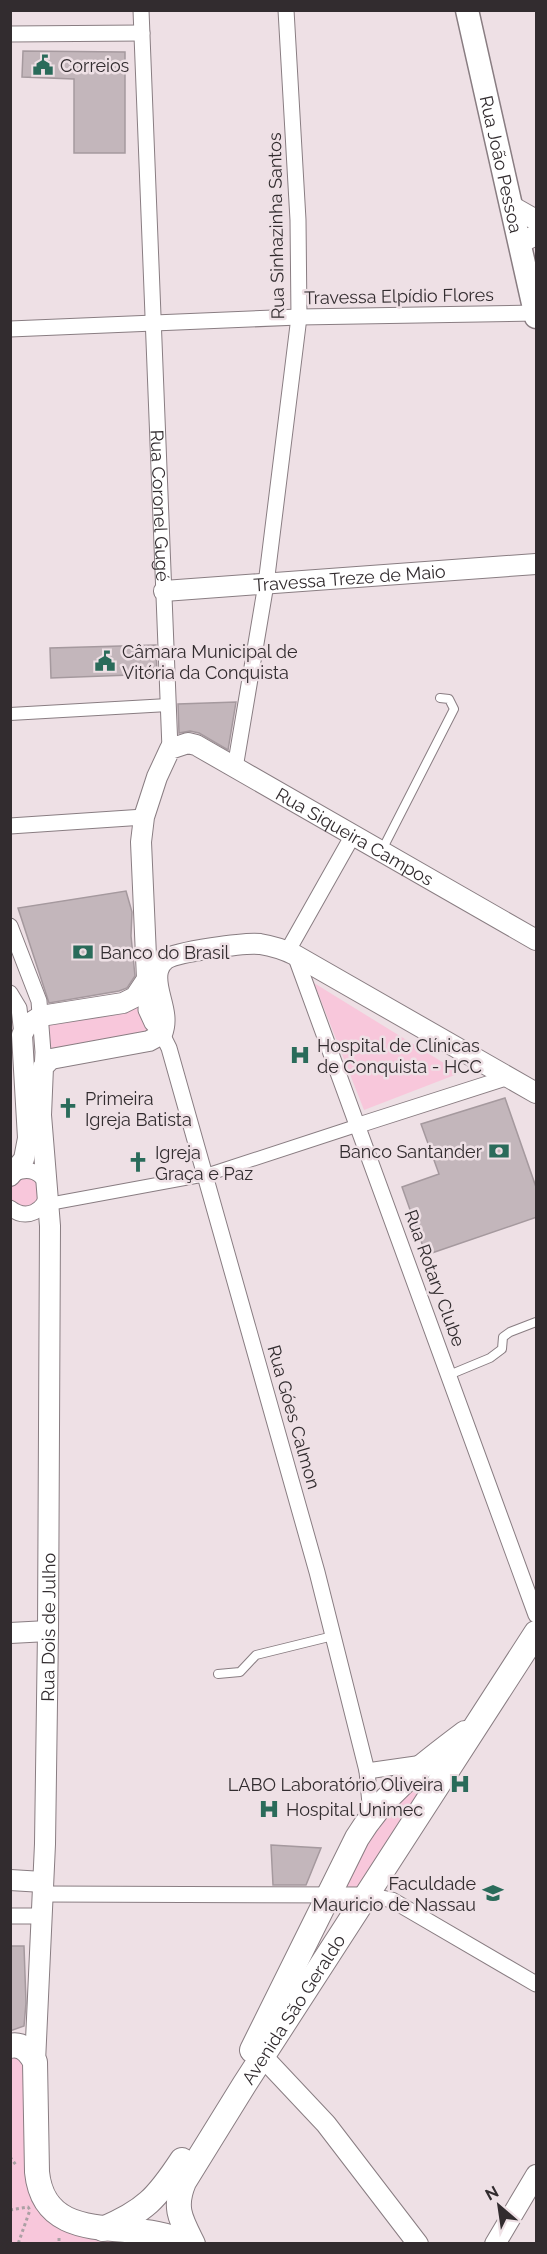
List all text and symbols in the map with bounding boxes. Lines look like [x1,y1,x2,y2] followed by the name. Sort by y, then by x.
[31,53,55,77] public building icon: Correios
[60,55,130,76] place label: Correios
[476,93,527,235] street label: Rua João Pessoa
[264,132,288,320] street label: Rua Sinhazinha Santos
[304,284,494,308] street label: Travessa Elpídio Flores
[147,429,174,582] street label: Rua Coronel Gugé
[253,560,447,595] street label: Travessa Treze de Maio
[122,641,298,683] place label: Câmara Municipal de Vitória da Conquista
[93,649,117,673] public building icon: Câmara Municipal de Vitória da Conquista
[272,783,437,890] street label: Rua Siqueira Campos
[71,940,95,964] bank icon: Banco do Brasil
[100,942,230,963] place label: Banco do Brasil
[317,1035,482,1077] place label: Hospital de Clínicas de Conquista - HCC
[288,1043,312,1067] hospital icon: Hospital de Clínicas de Conquista - HCC
[85,1088,192,1130] place label: Primeira Igreja Batista
[56,1096,80,1120] church icon: Primeira Igreja Batista
[487,1139,511,1163] bank icon: Banco Santander
[339,1141,483,1162] place label: Banco Santander
[155,1142,253,1184] place label: Igreja Graça e Paz
[126,1150,150,1174] church icon: Igreja Graça e Paz
[400,1207,470,1350] street label: Rua Rotary Clube
[263,1343,325,1491] street label: Rua Góes Calmon
[37,1552,59,1702] street label: Rua Dois de Julho
[448,1772,472,1796] hospital icon: LABO Laboratório Oliveira
[228,1774,443,1795] place label: LABO Laboratório Oliveira
[257,1797,281,1821] hospital icon: Hospital Unimec
[286,1799,423,1820] place label: Hospital Unimec
[313,1873,476,1915] place label: Faculdade Mauricio de Nassau
[481,1881,505,1905] school or university icon: Faculdade Mauricio de Nassau
[237,1930,349,2088] street label: Avenida São Geraldo
[469,2176,529,2236] north arrow
[482,2182,502,2205] text: N

